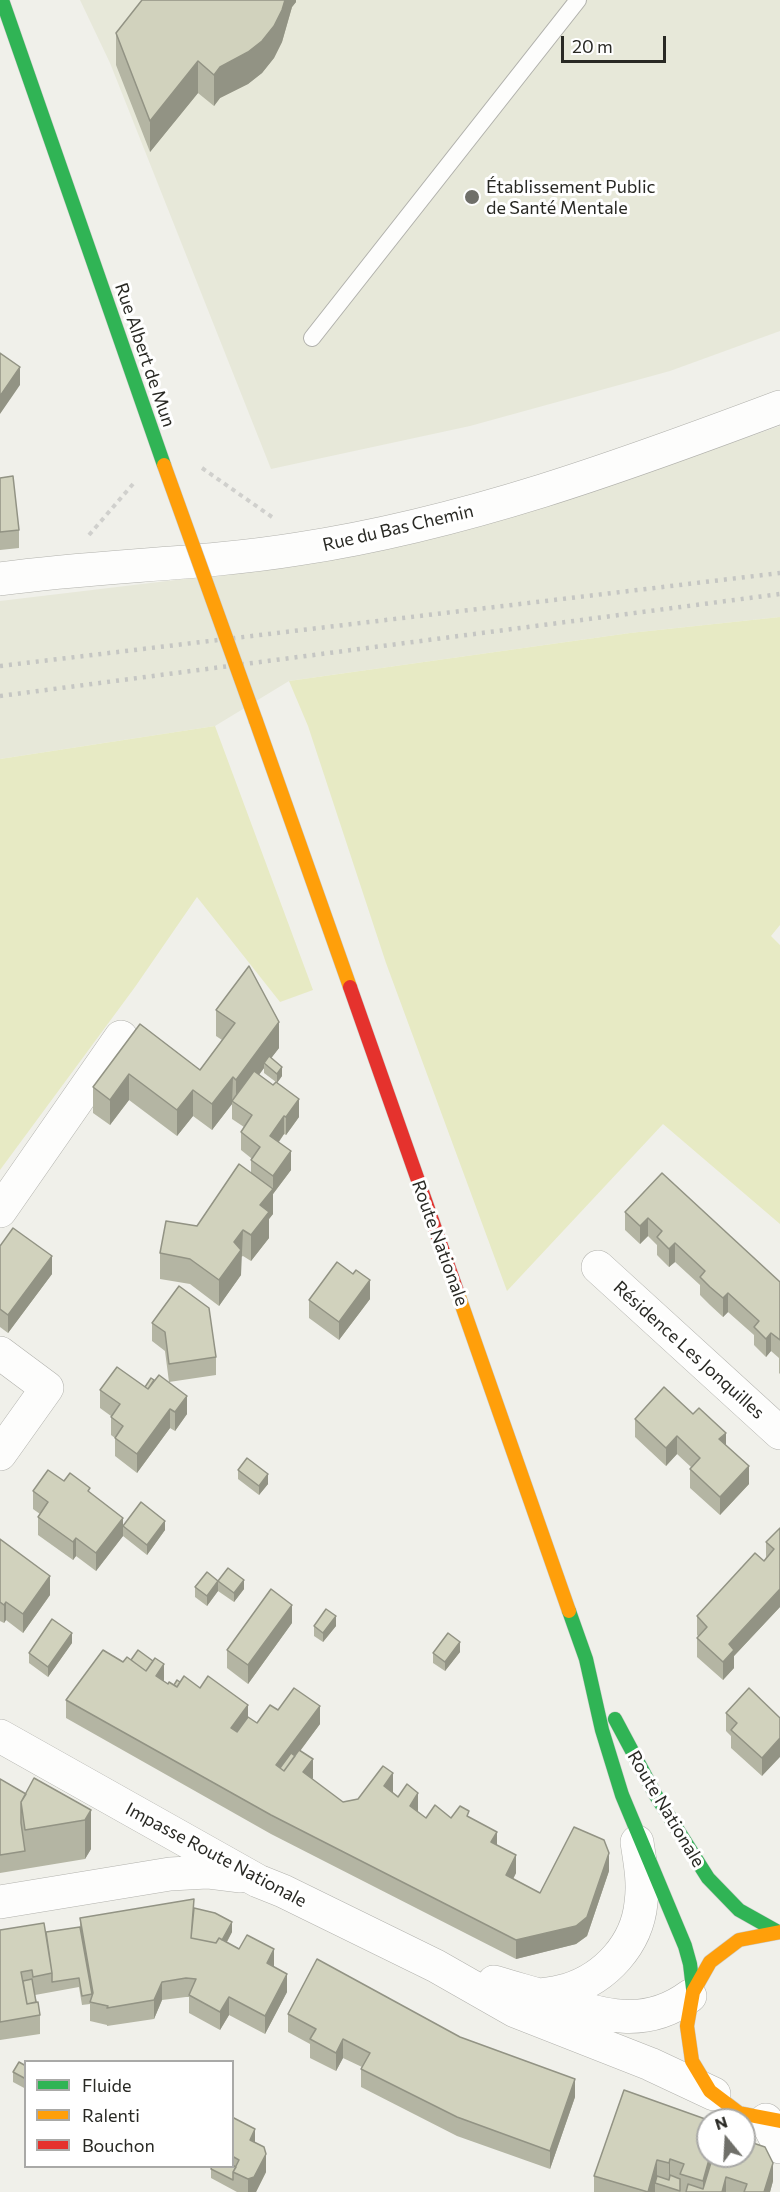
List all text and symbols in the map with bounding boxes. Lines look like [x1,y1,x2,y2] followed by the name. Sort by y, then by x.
[564,24,669,62] scale bar
[572,35,613,57] text: 20 m
[486,176,655,219] place label: Établissement Public de Santé Mentale
[463,188,481,206] marker: Établissement Public de Santé Mentale
[110,280,180,430] street label: Rue Albert de Mun
[320,500,476,556] street label: Rue du Bas Chemin
[407,1177,473,1309] street label: Route Nationale
[609,1277,769,1423] street label: Résidence Les Jonquilles
[623,1747,709,1871] street label: Route Nationale
[122,1798,310,1912] street label: Impasse Route Nationale
[24,2060,234,2168] legend
[82,2074,131,2096] text: Fluide
[82,2104,140,2126] text: Ralenti
[696,2108,756,2168] north arrow
[712,2111,730,2133] text: N
[82,2134,155,2156] text: Bouchon

